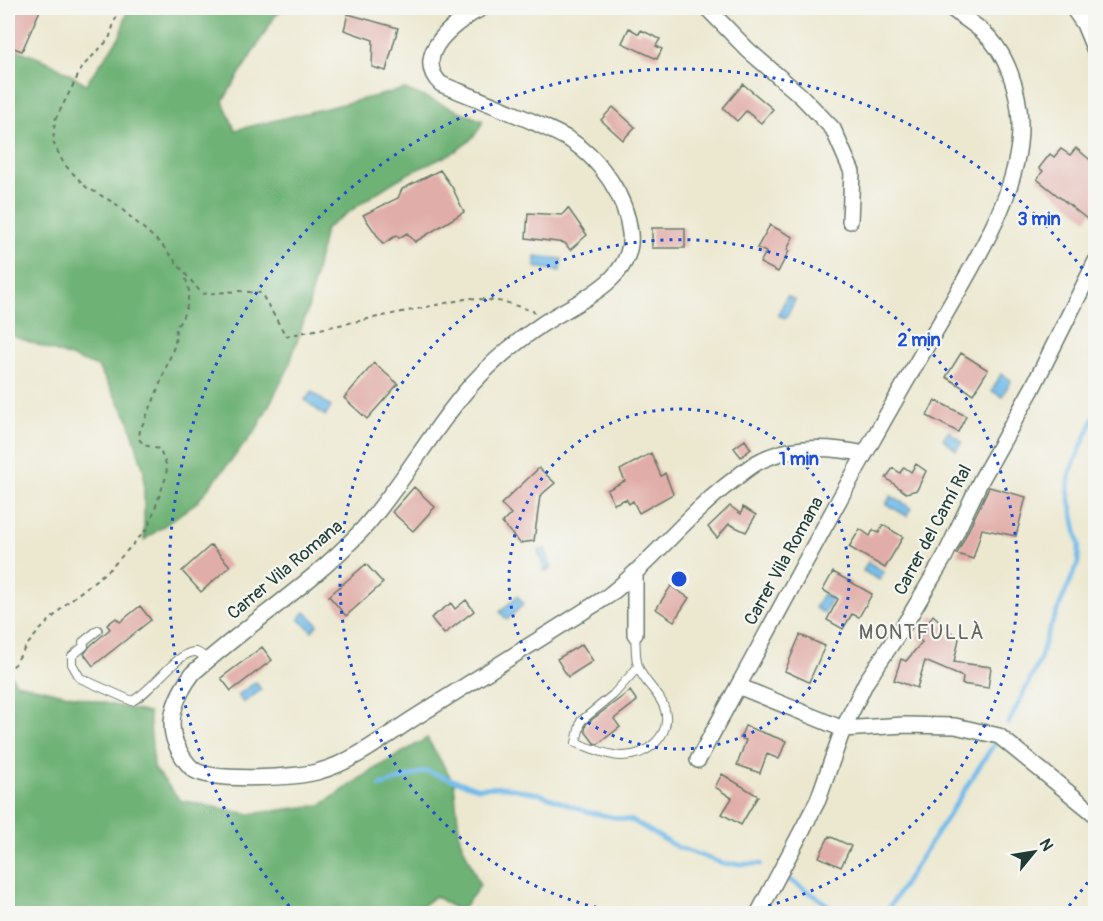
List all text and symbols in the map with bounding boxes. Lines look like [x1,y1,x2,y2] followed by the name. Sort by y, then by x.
[1017,208,1061,231] text: 3 min
[897,329,941,352] text: 2 min
[779,448,819,471] text: 1 min
[889,461,977,599] street label: Carrer del Camí Ral
[739,493,829,629] street label: Carrer Vila Romana
[223,515,347,625] street label: Carrer Vila Romana
[669,569,689,589] centre of rings
[859,620,985,645] district label: MONTFULLÀ
[1004,822,1064,882] north arrow
[1035,835,1058,855] text: N

